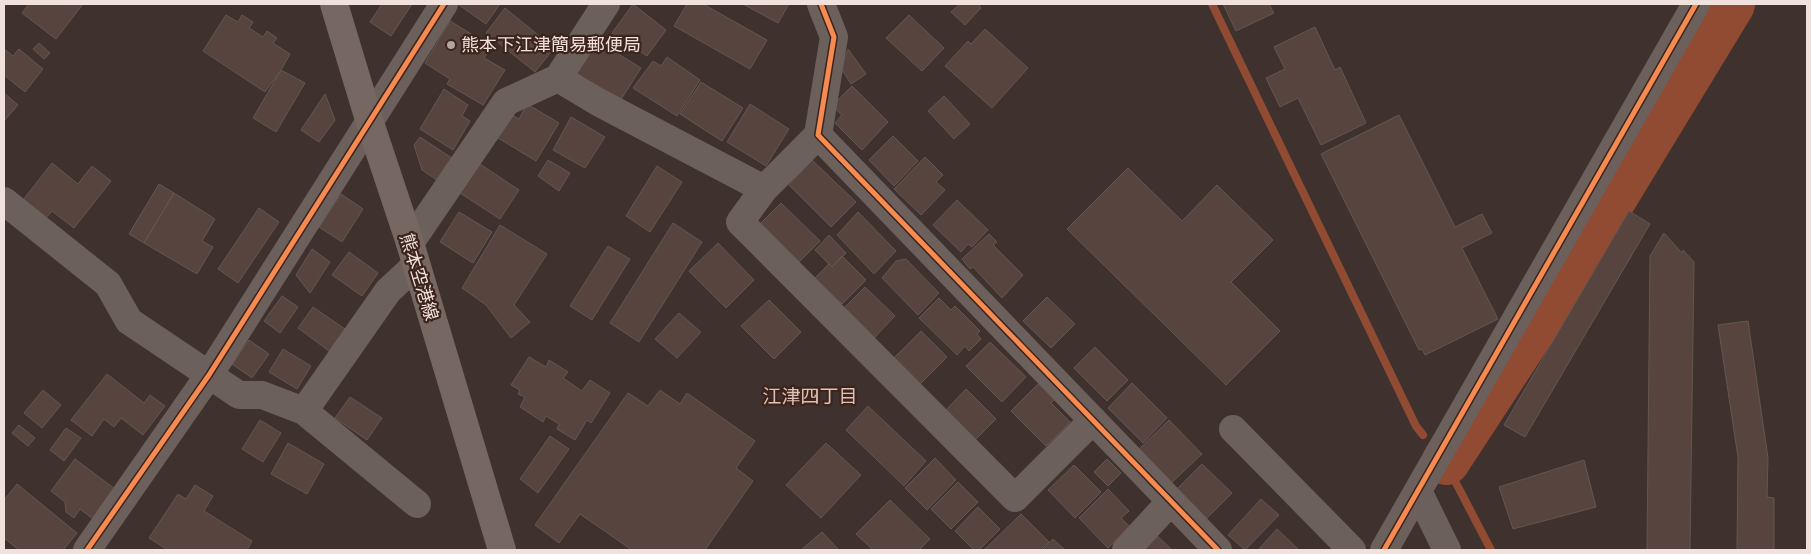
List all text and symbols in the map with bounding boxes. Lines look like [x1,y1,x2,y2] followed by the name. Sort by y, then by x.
[461,34,641,55] place label: 熊本下江津簡易郵便局
[445,39,457,51] marker: 熊本下江津簡易郵便局
[396,231,443,323] street label: 熊本空港線
[762,385,858,407] district label: 江津四丁目

